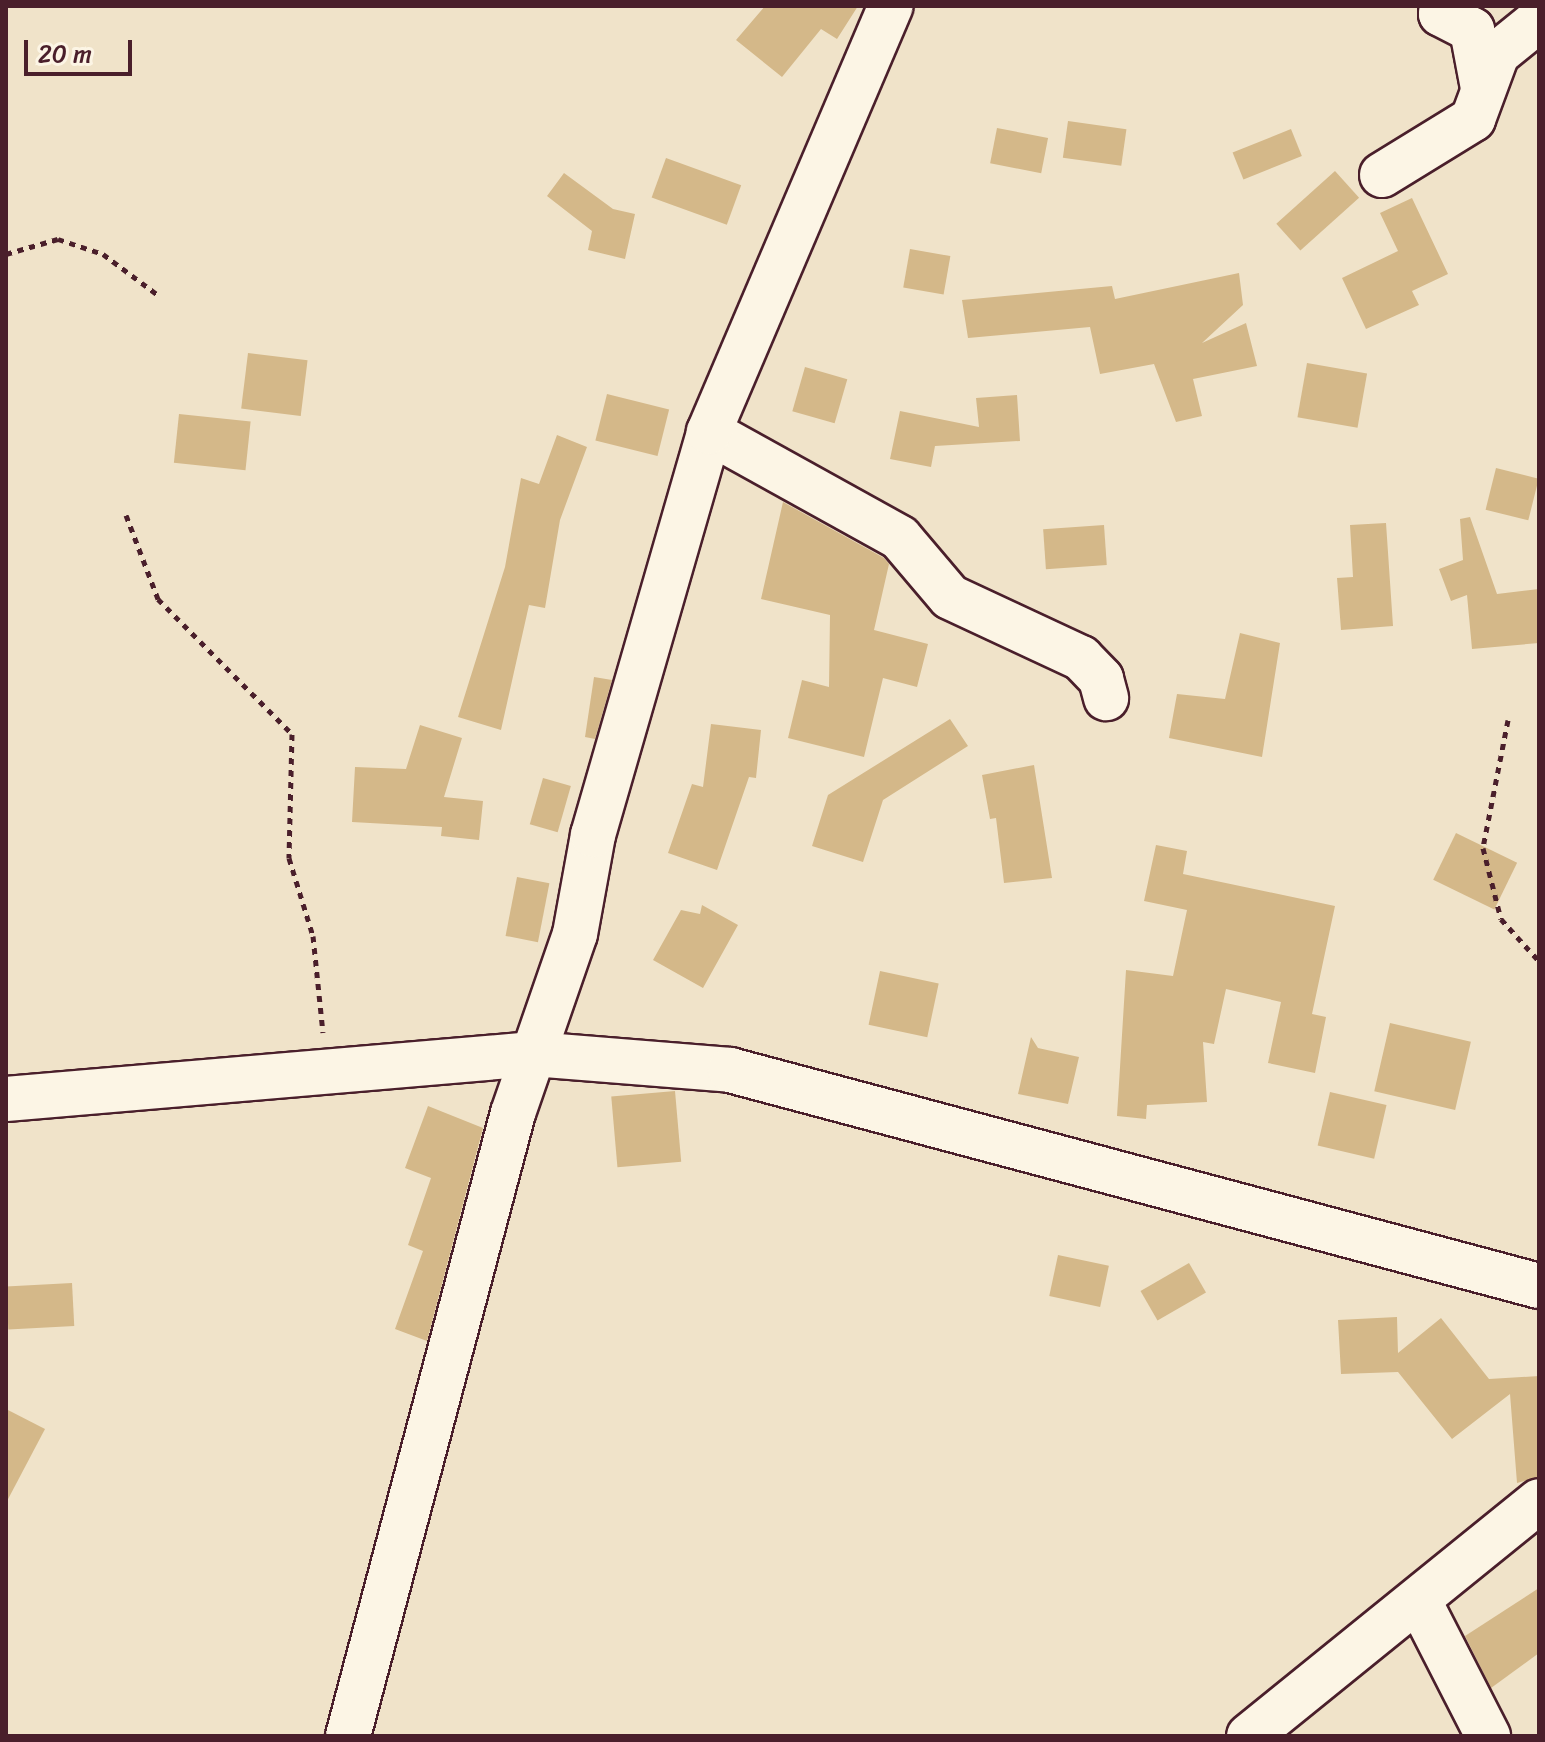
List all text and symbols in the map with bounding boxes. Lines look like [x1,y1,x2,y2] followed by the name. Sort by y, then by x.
[28,24,136,74] scale bar
[38,33,92,75] text: 20 m

